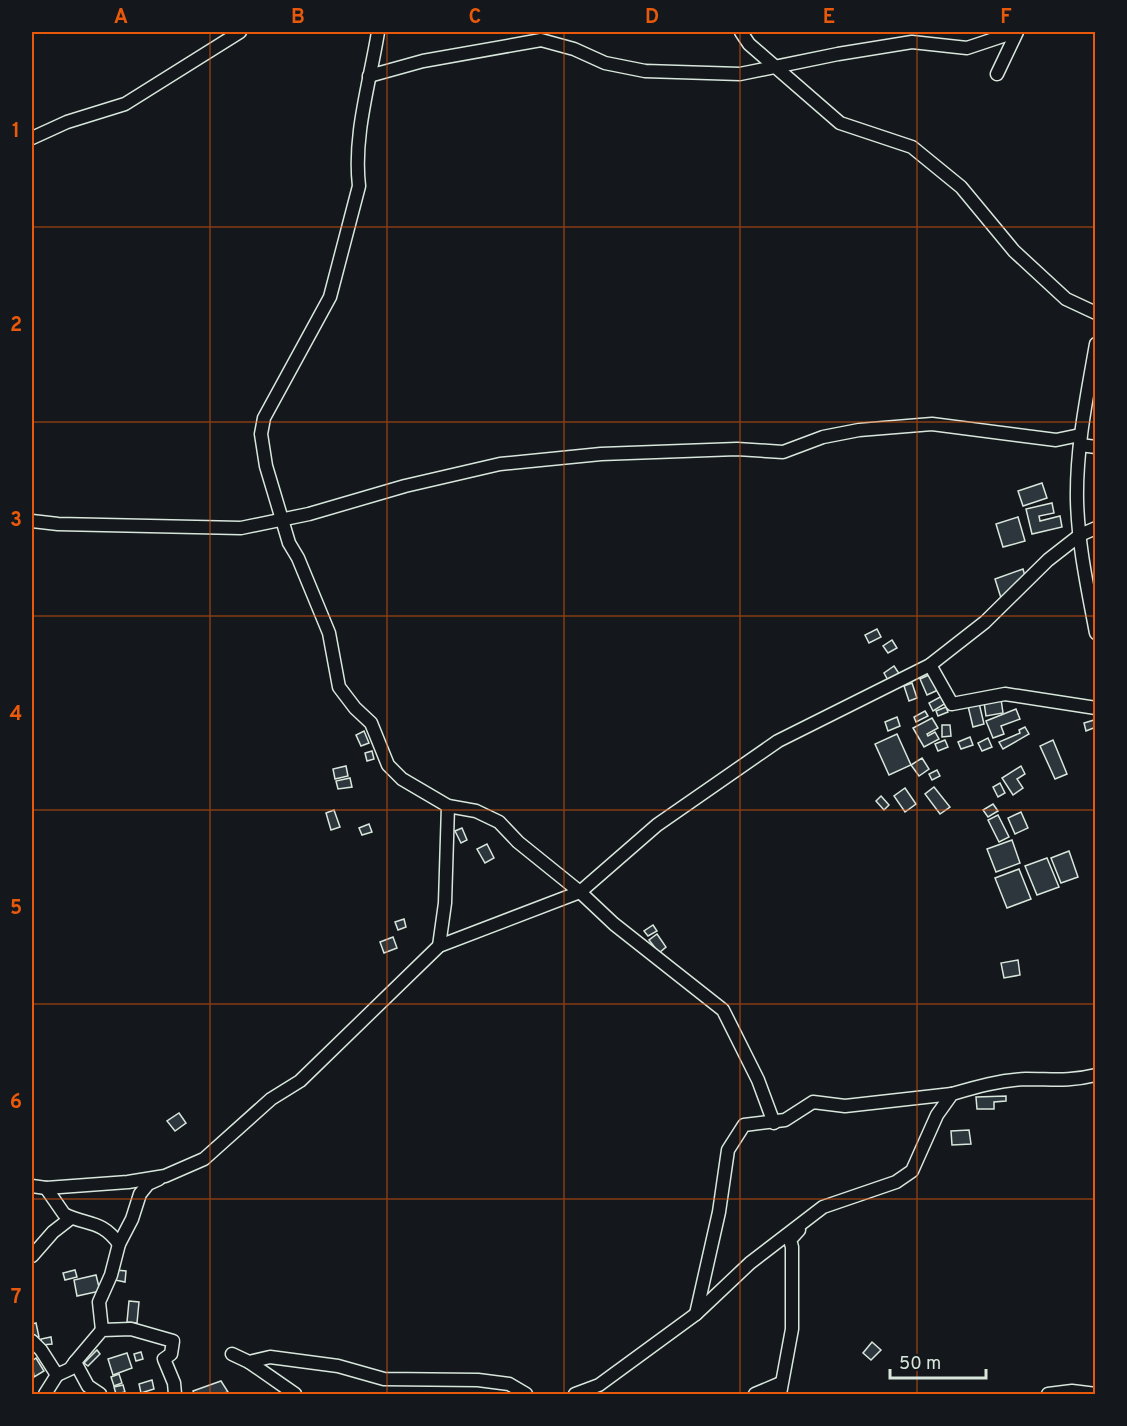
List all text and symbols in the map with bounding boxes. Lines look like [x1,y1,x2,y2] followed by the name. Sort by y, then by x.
[114,5,128,31] text: A
[291,5,305,31] text: B
[469,5,481,31] text: C
[645,5,659,31] text: D
[823,5,835,31] text: E
[1000,5,1012,31] text: F
[12,119,20,145] text: 1
[10,313,22,339] text: 2
[10,508,22,534] text: 3
[10,702,22,728] text: 4
[10,896,22,922] text: 5
[10,1090,22,1116] text: 6
[11,1285,21,1311] text: 7
[890,1342,986,1380] scale bar
[899,1353,941,1376] text: 50 m

